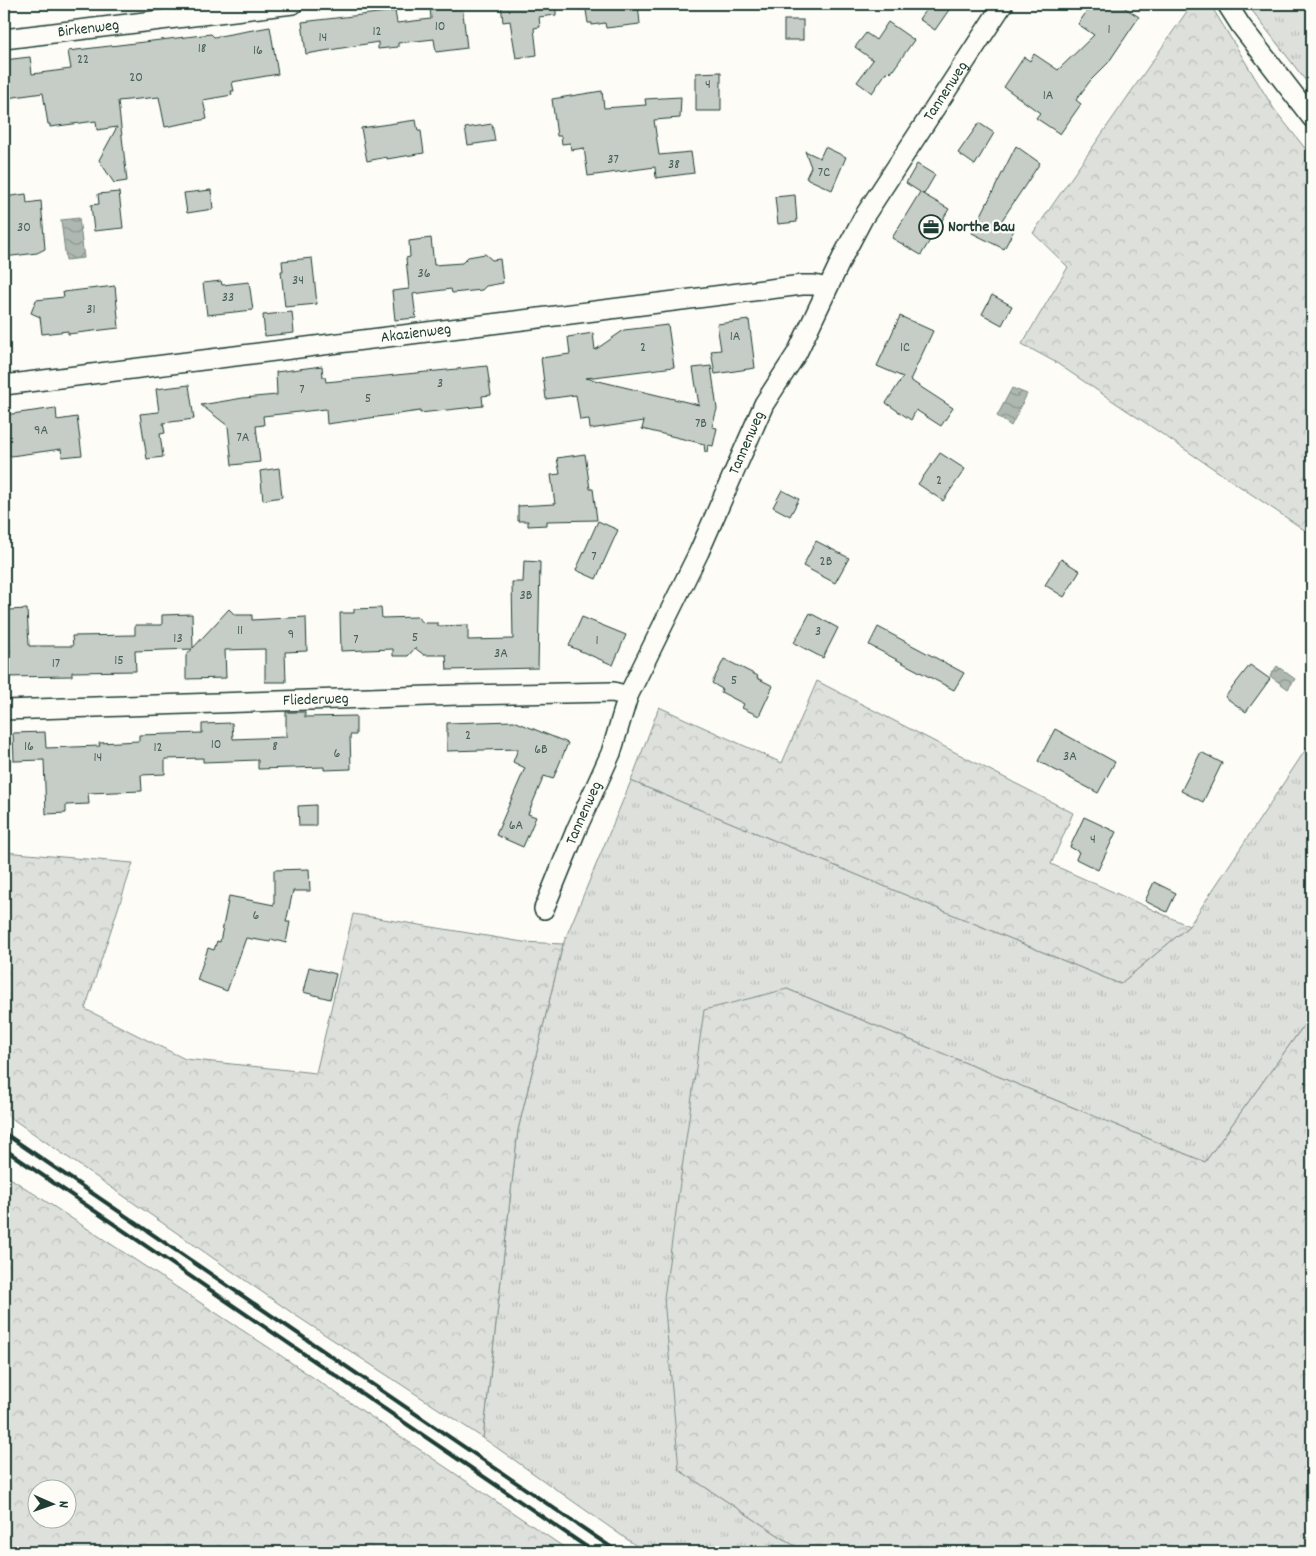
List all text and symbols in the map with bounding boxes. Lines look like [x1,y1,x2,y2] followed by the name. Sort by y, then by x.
[56,14,120,44] street label: Birkenweg
[435,17,445,37] house number: 10
[1107,20,1111,40] house number: 1
[372,22,382,42] house number: 12
[319,28,327,48] house number: 14
[198,39,207,59] house number: 18
[253,41,263,61] house number: 16
[77,50,89,70] house number: 22
[918,57,974,126] street label: Tannenweg
[129,68,143,88] house number: 20
[705,75,711,95] house number: 4
[1043,86,1054,106] house number: 1A
[607,150,619,170] house number: 37
[668,155,680,175] house number: 38
[818,163,830,183] house number: 7C
[918,214,944,240] office icon: Northe Bau
[948,216,1015,239] place label: Northe Bau
[17,218,31,238] house number: 30
[417,264,431,284] house number: 36
[292,271,304,291] house number: 34
[222,288,234,308] house number: 33
[86,300,96,320] house number: 31
[379,318,452,349] street label: Akazienweg
[730,327,741,347] house number: 1A
[640,338,646,358] house number: 2
[900,338,910,358] house number: 1C
[437,374,443,394] house number: 3
[299,380,305,400] house number: 7
[365,389,371,409] house number: 5
[723,407,771,478] street label: Tannenweg
[695,414,707,434] house number: 7B
[34,421,48,441] house number: 9A
[236,428,250,448] house number: 7A
[936,471,942,491] house number: 2
[591,547,597,567] house number: 7
[820,552,833,572] house number: 2B
[520,586,533,606] house number: 3B
[237,621,243,641] house number: 11
[815,622,821,642] house number: 3
[288,625,294,645] house number: 9
[412,628,418,648] house number: 5
[173,629,183,649] house number: 13
[353,630,359,650] house number: 7
[595,631,599,651] house number: 1
[494,644,508,664] house number: 3A
[114,651,124,671] house number: 15
[52,654,60,674] house number: 17
[731,671,737,691] house number: 5
[283,687,349,712] street label: Fliederweg
[465,726,471,746] house number: 2
[211,735,221,755] house number: 10
[24,737,34,757] house number: 16
[272,737,278,757] house number: 8
[153,738,163,758] house number: 12
[534,740,548,760] house number: 6B
[334,744,341,764] house number: 6
[1063,747,1077,767] house number: 3A
[94,748,102,768] house number: 14
[560,777,608,848] street label: Tannenweg
[509,816,524,836] house number: 6A
[1090,830,1096,850] house number: 4
[253,906,260,926] house number: 6
[28,1478,78,1528] north arrow
[53,1501,73,1508] text: N

